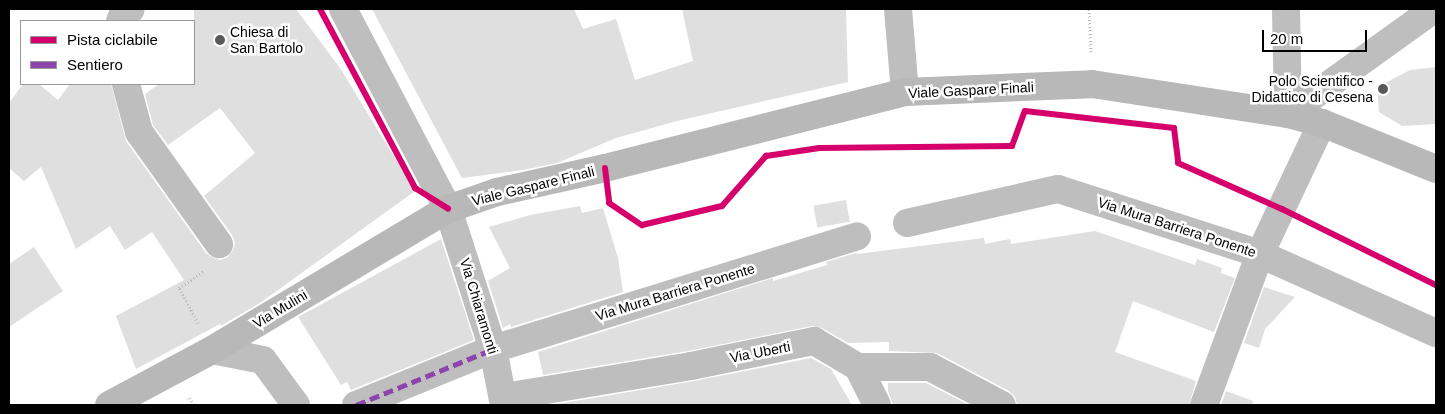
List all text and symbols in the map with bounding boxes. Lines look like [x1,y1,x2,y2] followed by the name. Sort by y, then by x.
[20,20,195,85] legend
[1265,20,1370,52] scale bar
[230,24,303,56] place label: Chiesa di San Bartolo
[1270,30,1303,47] text: 20 m
[67,31,158,48] text: Pista ciclabile
[214,34,226,46] marker: Chiesa di San Bartolo
[67,56,123,73] text: Sentiero
[1252,73,1373,105] place label: Polo Scientifico - Didattico di Cesena
[908,78,1034,102] street label: Viale Gaspare Finali
[1377,83,1389,95] marker: Polo Scientifico - Didattico di Cesena
[470,163,596,209] street label: Viale Gaspare Finali
[1096,193,1258,261] street label: Via Mura Barriera Ponente
[456,256,502,356] street label: Via Chiaramonti
[593,260,757,324] street label: Via Mura Barriera Ponente
[250,286,310,332] street label: Via Mulini
[728,338,792,366] street label: Via Uberti

